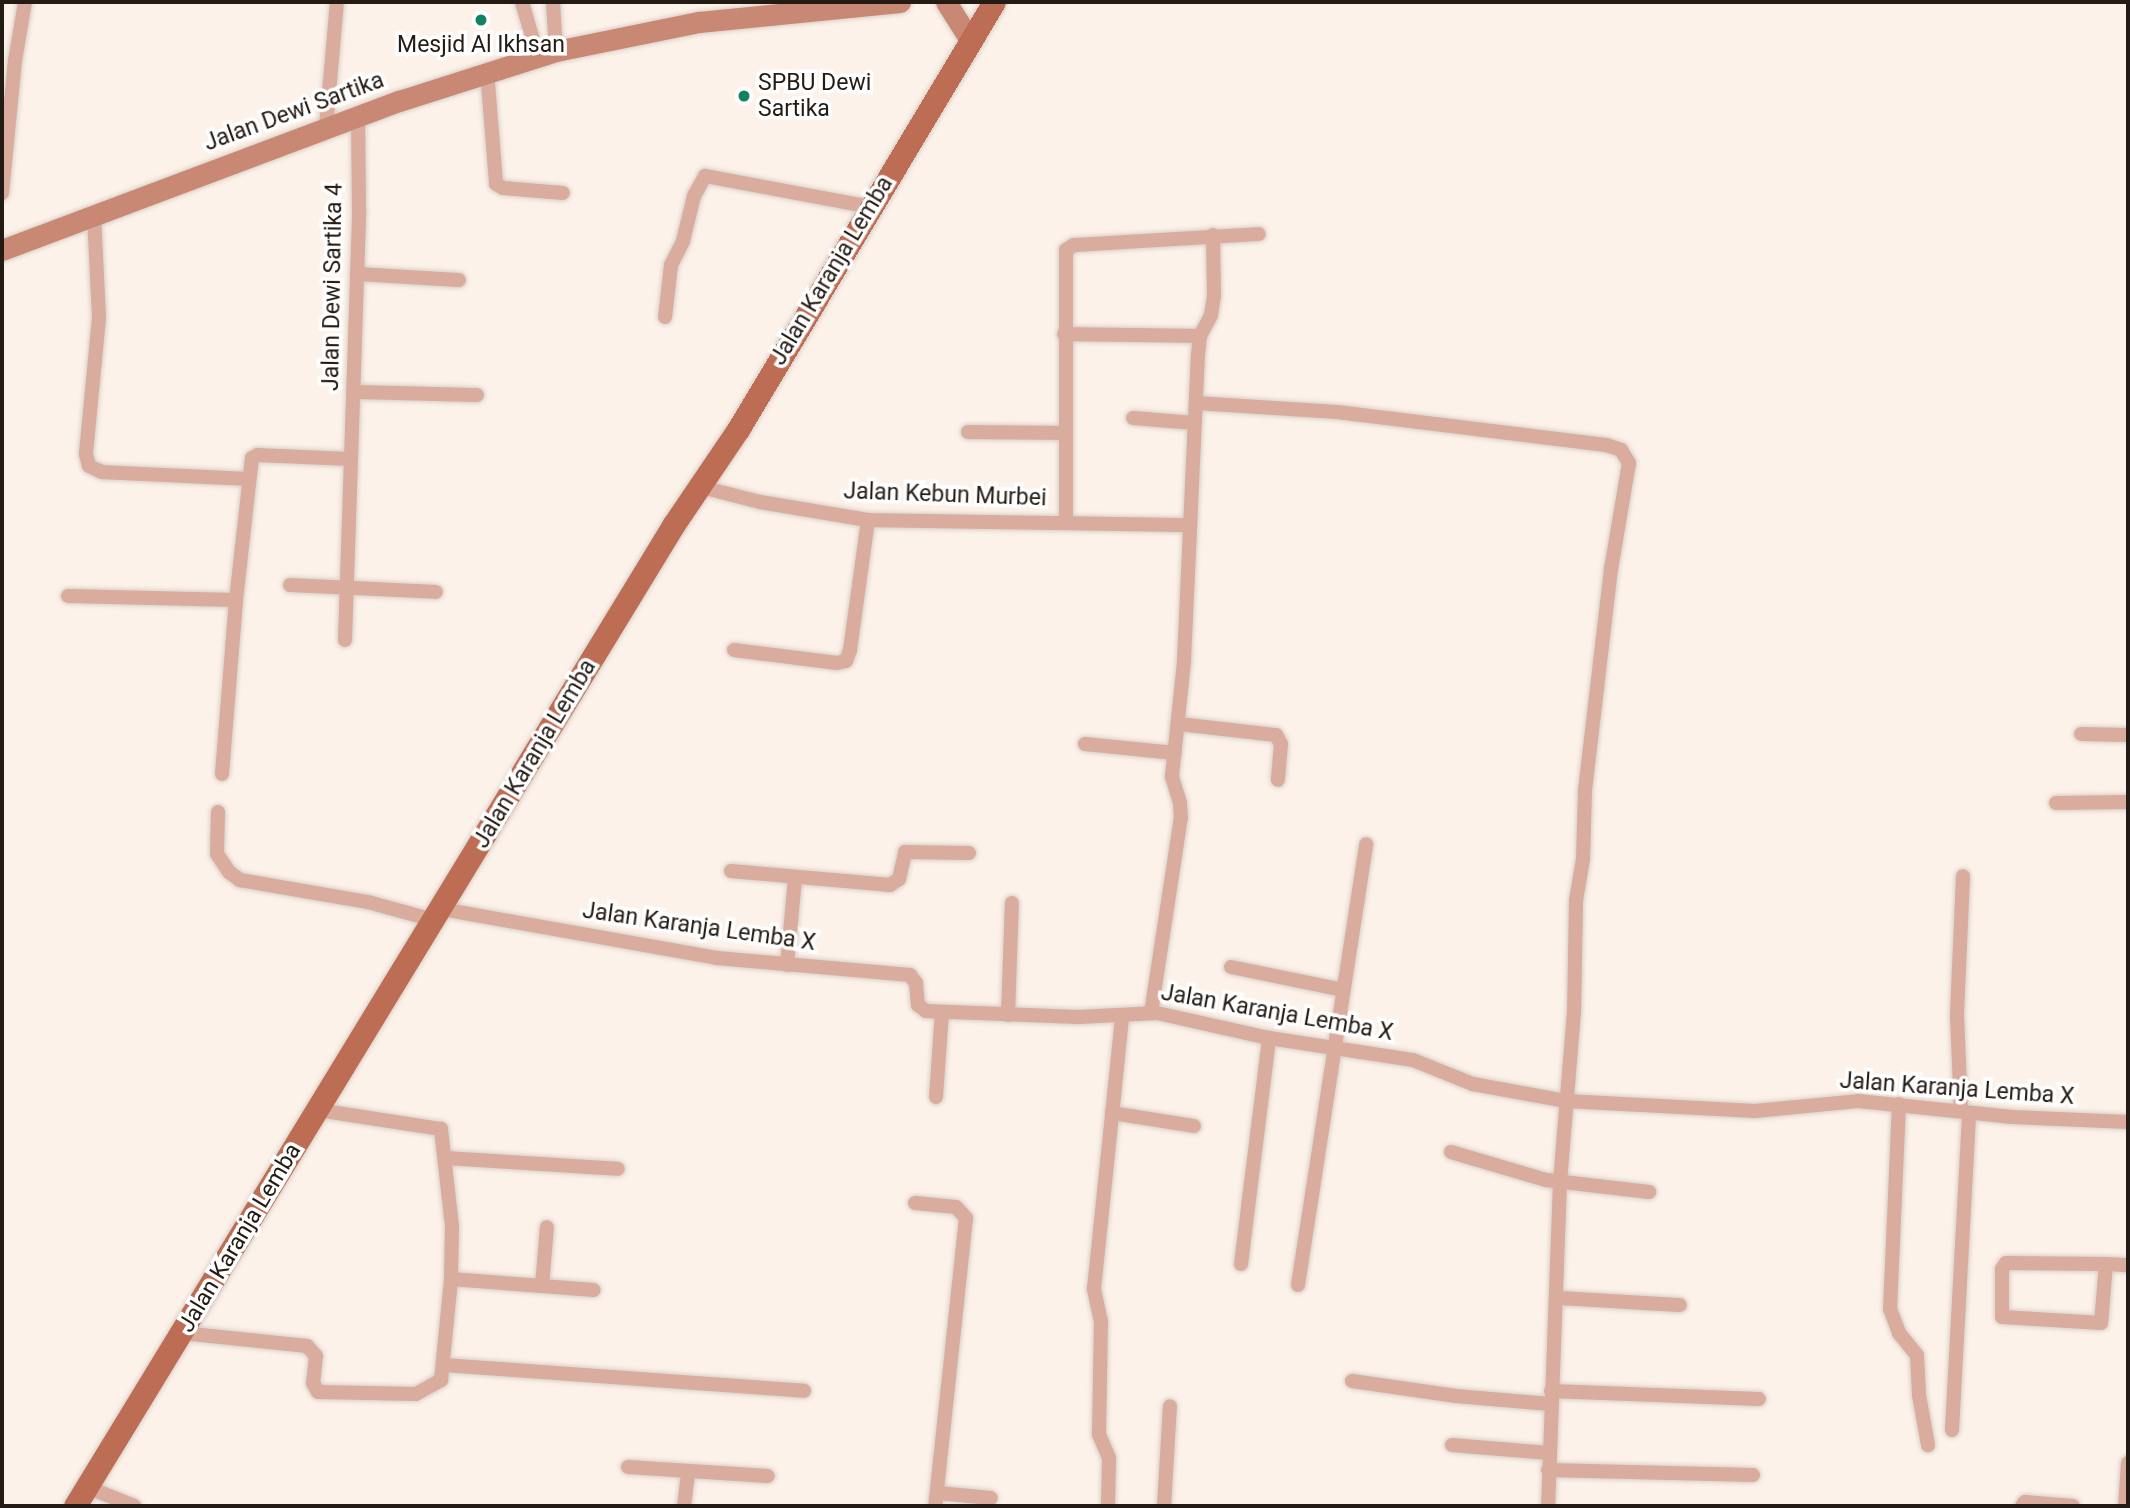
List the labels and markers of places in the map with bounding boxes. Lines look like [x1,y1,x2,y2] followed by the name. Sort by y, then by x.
[473,12,489,28] marker: Mesjid Al Ikhsan
[397,31,565,59] place label: Mesjid Al Ikhsan
[758,69,871,123] place label: SPBU Dewi Sartika
[736,88,752,104] marker: SPBU Dewi Sartika

